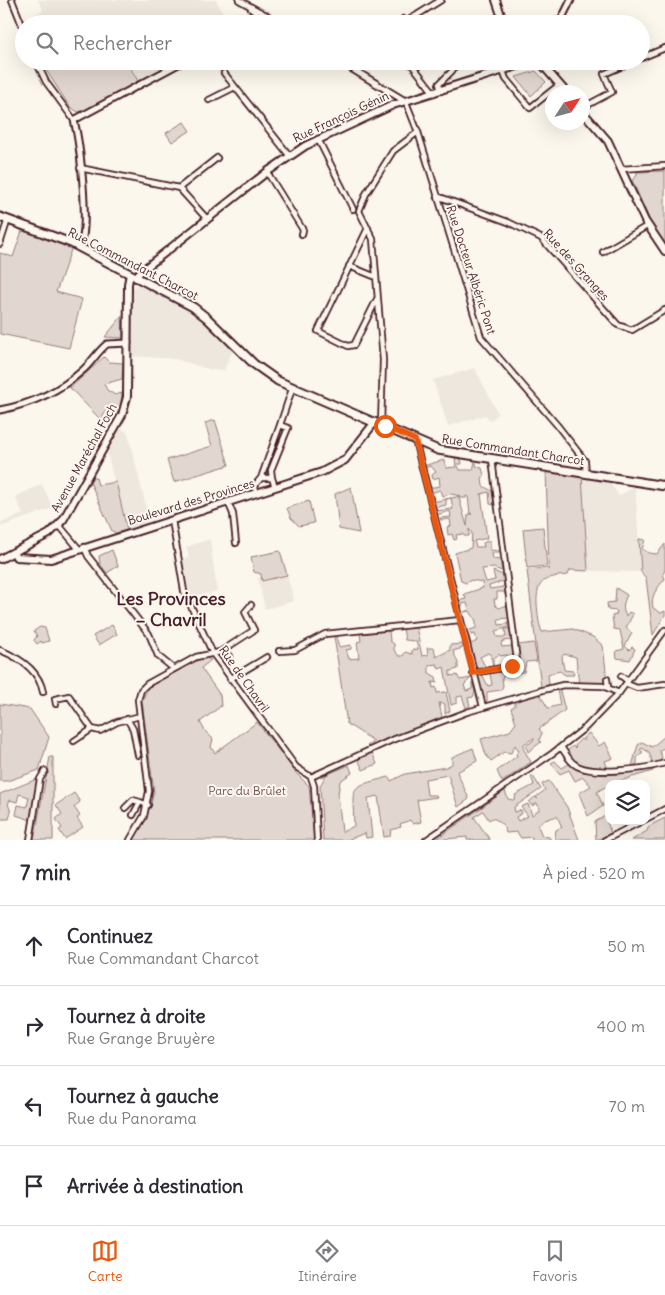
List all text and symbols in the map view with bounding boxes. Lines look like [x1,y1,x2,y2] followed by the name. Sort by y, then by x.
[15,15,650,70] search box
[33,29,61,57] icon: search
[73,31,172,55] text: Rechercher
[545,85,590,130] north arrow
[290,88,391,145] street label: Rue François Génin
[443,203,499,336] street label: Rue Docteur Albéric Pont
[66,224,201,303] street label: Rue Commandant Charcot
[540,226,613,304] street label: Rue des Granges
[47,401,120,515] street label: Avenue Maréchal Foch
[374,415,397,438] route start
[441,431,585,468] street label: Rue Commandant Charcot
[126,475,256,528] street label: Boulevard des Provinces
[116,587,226,631] district label: Les Provinces – Chavril
[216,642,273,715] street label: Rue de Chavril
[501,655,524,678] route end
[605,780,650,825] map controls
[605,780,650,825] button: layers
[208,783,286,798] park label: Parc du Brûlet
[20,859,71,886] text: 7 min
[543,863,645,883] text: À pied · 520 m
[67,924,153,948] text: Continuez
[20,932,48,960] icon: ahead
[607,936,645,956] text: 50 m
[67,948,259,968] text: Rue Commandant Charcot
[67,1004,206,1028] text: Tournez à droite
[20,1012,48,1040] icon: right
[597,1016,645,1036] text: 400 m
[67,1028,215,1048] text: Rue Grange Bruyère
[67,1084,219,1108] text: Tournez à gauche
[20,1092,48,1120] icon: left
[609,1096,645,1116] text: 70 m
[67,1108,197,1128] text: Rue du Panorama
[20,1172,48,1200] icon: arrive
[67,1174,243,1198] text: Arrivée à destination
[88,1237,123,1285] tab: Carte
[298,1237,357,1285] tab: Itinéraire
[532,1237,577,1285] tab: Favoris

